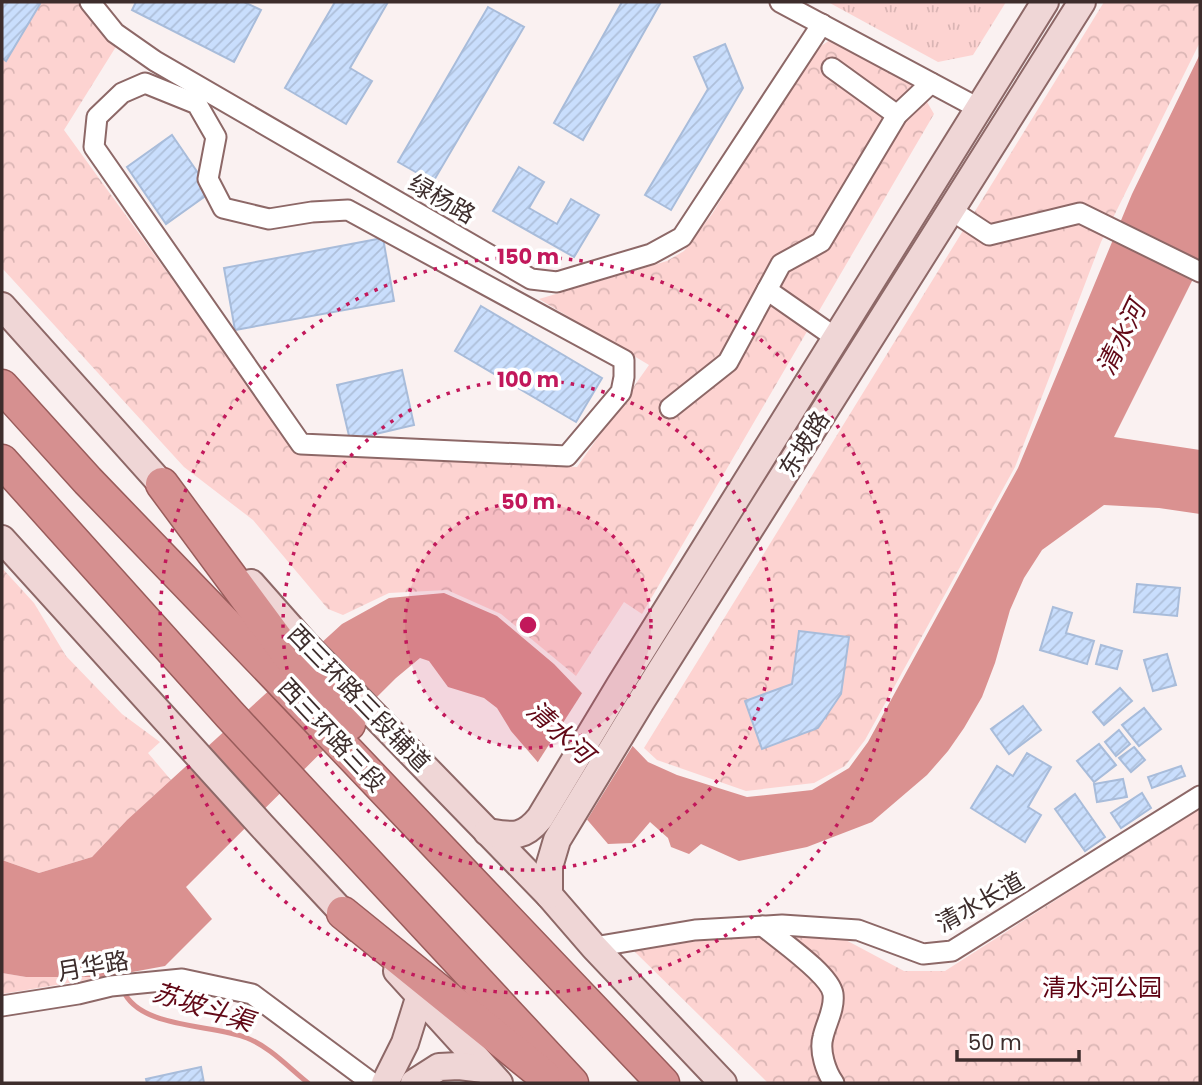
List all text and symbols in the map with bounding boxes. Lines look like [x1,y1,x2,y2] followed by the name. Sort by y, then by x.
[403,167,481,231] street label: 绿杨路
[497,242,559,271] text: 150 m
[1088,291,1156,381] water label: 清水河
[497,365,559,394] text: 100 m
[771,405,837,483] street label: 东坡路
[501,487,555,516] text: 50 m
[516,613,540,637] centre of rings
[282,619,436,777] street label: 西三环路三段辅道
[272,673,392,797] street label: 西三环路三段
[519,693,605,775] water label: 清水河
[930,864,1030,940] street label: 清水长道
[55,943,131,989] street label: 月华路
[1042,971,1162,1004] park label: 清水河公园
[148,974,262,1041] water label: 苏坡斗渠
[957,1018,1080,1062] scale bar
[968,1028,1022,1057] text: 50 m

